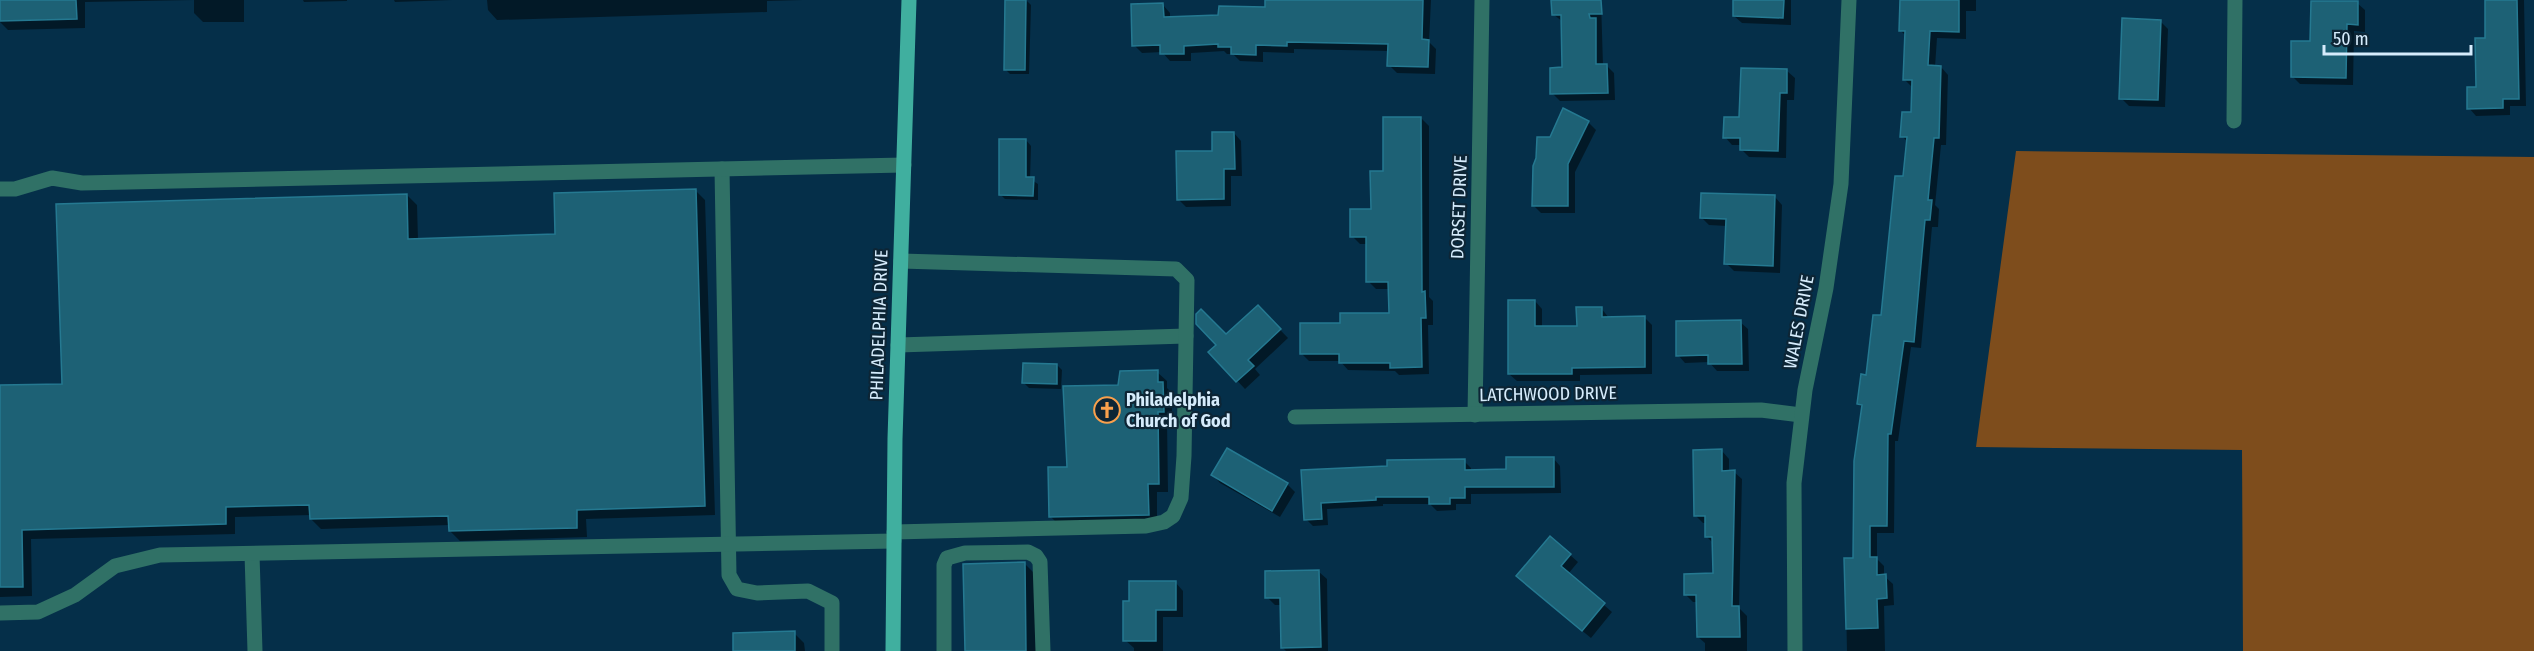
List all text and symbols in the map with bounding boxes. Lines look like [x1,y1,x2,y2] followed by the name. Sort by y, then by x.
[2324,18,2471,56] scale bar
[2333,28,2369,50] text: 50 m
[1446,155,1472,259] street label: DORSET DRIVE
[865,249,893,401] street label: PHILADELPHIA DRIVE
[1779,273,1819,371] street label: WALES DRIVE
[1479,382,1617,406] street label: LATCHWOOD DRIVE
[1126,389,1230,432] place label: Philadelphia Church of God
[1092,395,1122,425] church icon: Philadelphia Church of God

